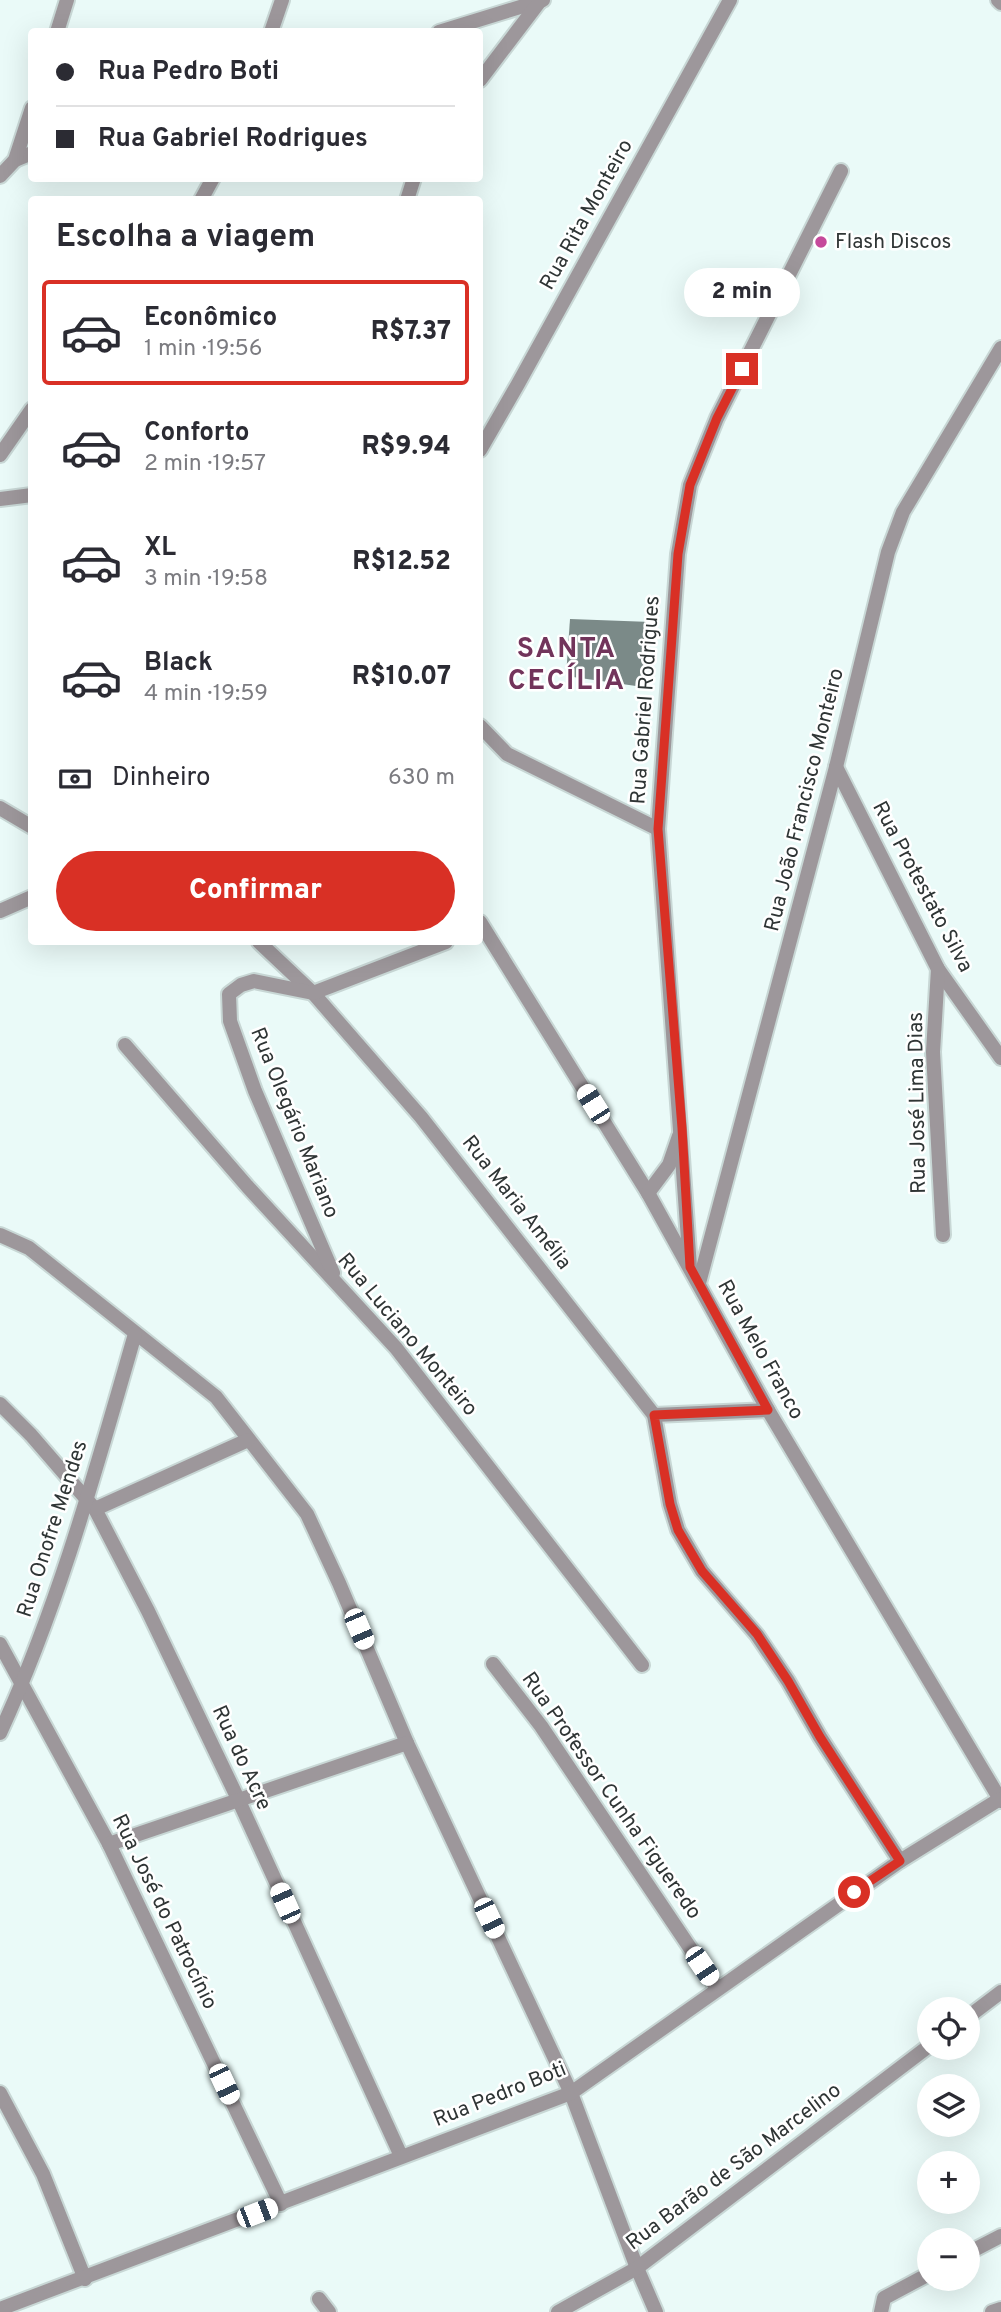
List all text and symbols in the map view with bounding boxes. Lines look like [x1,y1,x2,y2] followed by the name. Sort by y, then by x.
[98,56,279,89] text: Rua Pedro Boti
[98,123,368,156] text: Rua Gabriel Rodrigues
[534,135,640,295] street label: Rua Rita Monteiro
[56,218,315,258] text: Escolha a viagem
[835,229,951,256] place label: Flash Discos
[813,234,829,250] marker: Flash Discos
[684,268,800,316] callout: 2 min
[712,278,772,307] text: 2 min
[60,301,123,364] icon: car
[144,302,277,335] text: Econômico
[371,316,451,349] text: R$7.37
[144,335,263,364] text: 1 min · 19:56
[726,353,758,385] route end
[60,416,123,479] icon: car
[144,417,250,450] text: Conforto
[361,431,451,464] text: R$9.94
[144,450,266,479] text: 2 min · 19:57
[60,531,123,594] icon: car
[144,532,176,565] text: XL
[352,546,451,579] text: R$12.52
[144,565,268,594] text: 3 min · 19:58
[625,595,667,805] street label: Rua Gabriel Rodrigues
[508,632,626,700] district label: SANTA CECÍLIA
[60,646,123,709] icon: car
[144,647,213,680] text: Black
[352,661,451,694] text: R$10.07
[759,666,851,934] street label: Rua João Francisco Monteiro
[144,680,268,709] text: 4 min · 19:59
[56,760,94,798] icon: cash
[112,762,211,795] text: Dinheiro
[388,764,455,793] text: 630 m
[865,797,979,977] street label: Rua Protestato Silva
[56,851,455,931] button: Confirmar
[903,1012,933,1194] street label: Rua José Lima Dias
[243,1024,345,1222] street label: Rua Olegário Mariano
[573,1081,614,1127] car
[455,1130,577,1276] street label: Rua Maria Amélia
[331,1248,483,1422] street label: Rua Luciano Monteiro
[710,1275,810,1425] street label: Rua Melo Franco
[12,1437,94,1621] street label: Rua Onofre Mendes
[342,1606,377,1652] car
[515,1667,707,1925] street label: Rua Professor Cunha Figueredo
[205,1701,277,1815] street label: Rua do Acre
[105,1810,223,2014] street label: Rua José do Patrocínio
[838,1876,870,1908] route start
[267,1880,304,1926] car
[471,1895,508,1941] car
[682,1943,723,1989] car
[917,1997,980,2291] map controls
[917,1997,980,2060] button: locate
[430,2056,570,2134] street label: Rua Pedro Boti
[206,2061,243,2107] car
[917,2074,980,2137] button: layers
[621,2077,847,2257] street label: Rua Barão de São Marcelino
[917,2151,980,2214] button: +
[234,2196,281,2230] car
[917,2228,980,2291] button: −

